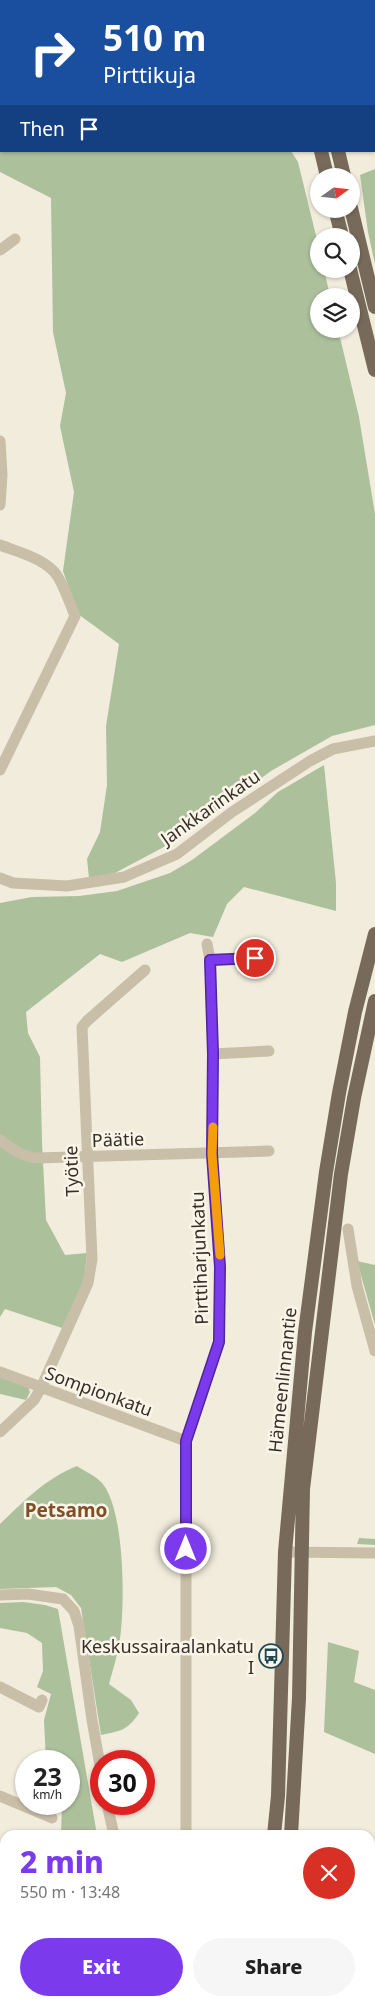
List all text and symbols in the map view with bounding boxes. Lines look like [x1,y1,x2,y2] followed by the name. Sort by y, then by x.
[103,14,206,61] text: 510 m
[20,20,85,85] icon: right
[103,59,196,89] text: Pirttikuja
[75,115,103,143] icon: arrive
[20,116,65,142] text: Then
[310,168,360,218] north arrow
[310,168,360,338] map controls
[310,228,360,278] button: search
[310,288,360,338] button: layers
[154,764,264,851] street label: Jankkarinkatu
[234,937,276,979] pin
[241,944,269,972] icon: arrive
[91,1126,145,1152] street label: Päätie
[58,1145,84,1197] street label: Työtie
[185,1191,213,1325] street label: Pirttiharjunkatu
[262,1306,302,1454] street label: Hämeenlinnantie
[42,1360,156,1422] street label: Sompionkatu
[25,1497,107,1523] district label: Petsamo
[159,1522,211,1574] position arrow
[81,1634,254,1679] place label: Keskussairaalankatu I
[258,1643,284,1669] bus stop icon: Keskussairaalankatu I
[90,1750,155,1815] speed limit sign: 30
[33,1759,62,1793] text: 23
[33,1786,62,1803] text: km/h
[20,1841,104,1882] text: 2 min
[303,1847,355,1899] button: close
[20,1881,120,1903] text: 550 m · 13:48
[20,1938,183,1996] button: Exit
[193,1938,355,1996] button: Share

